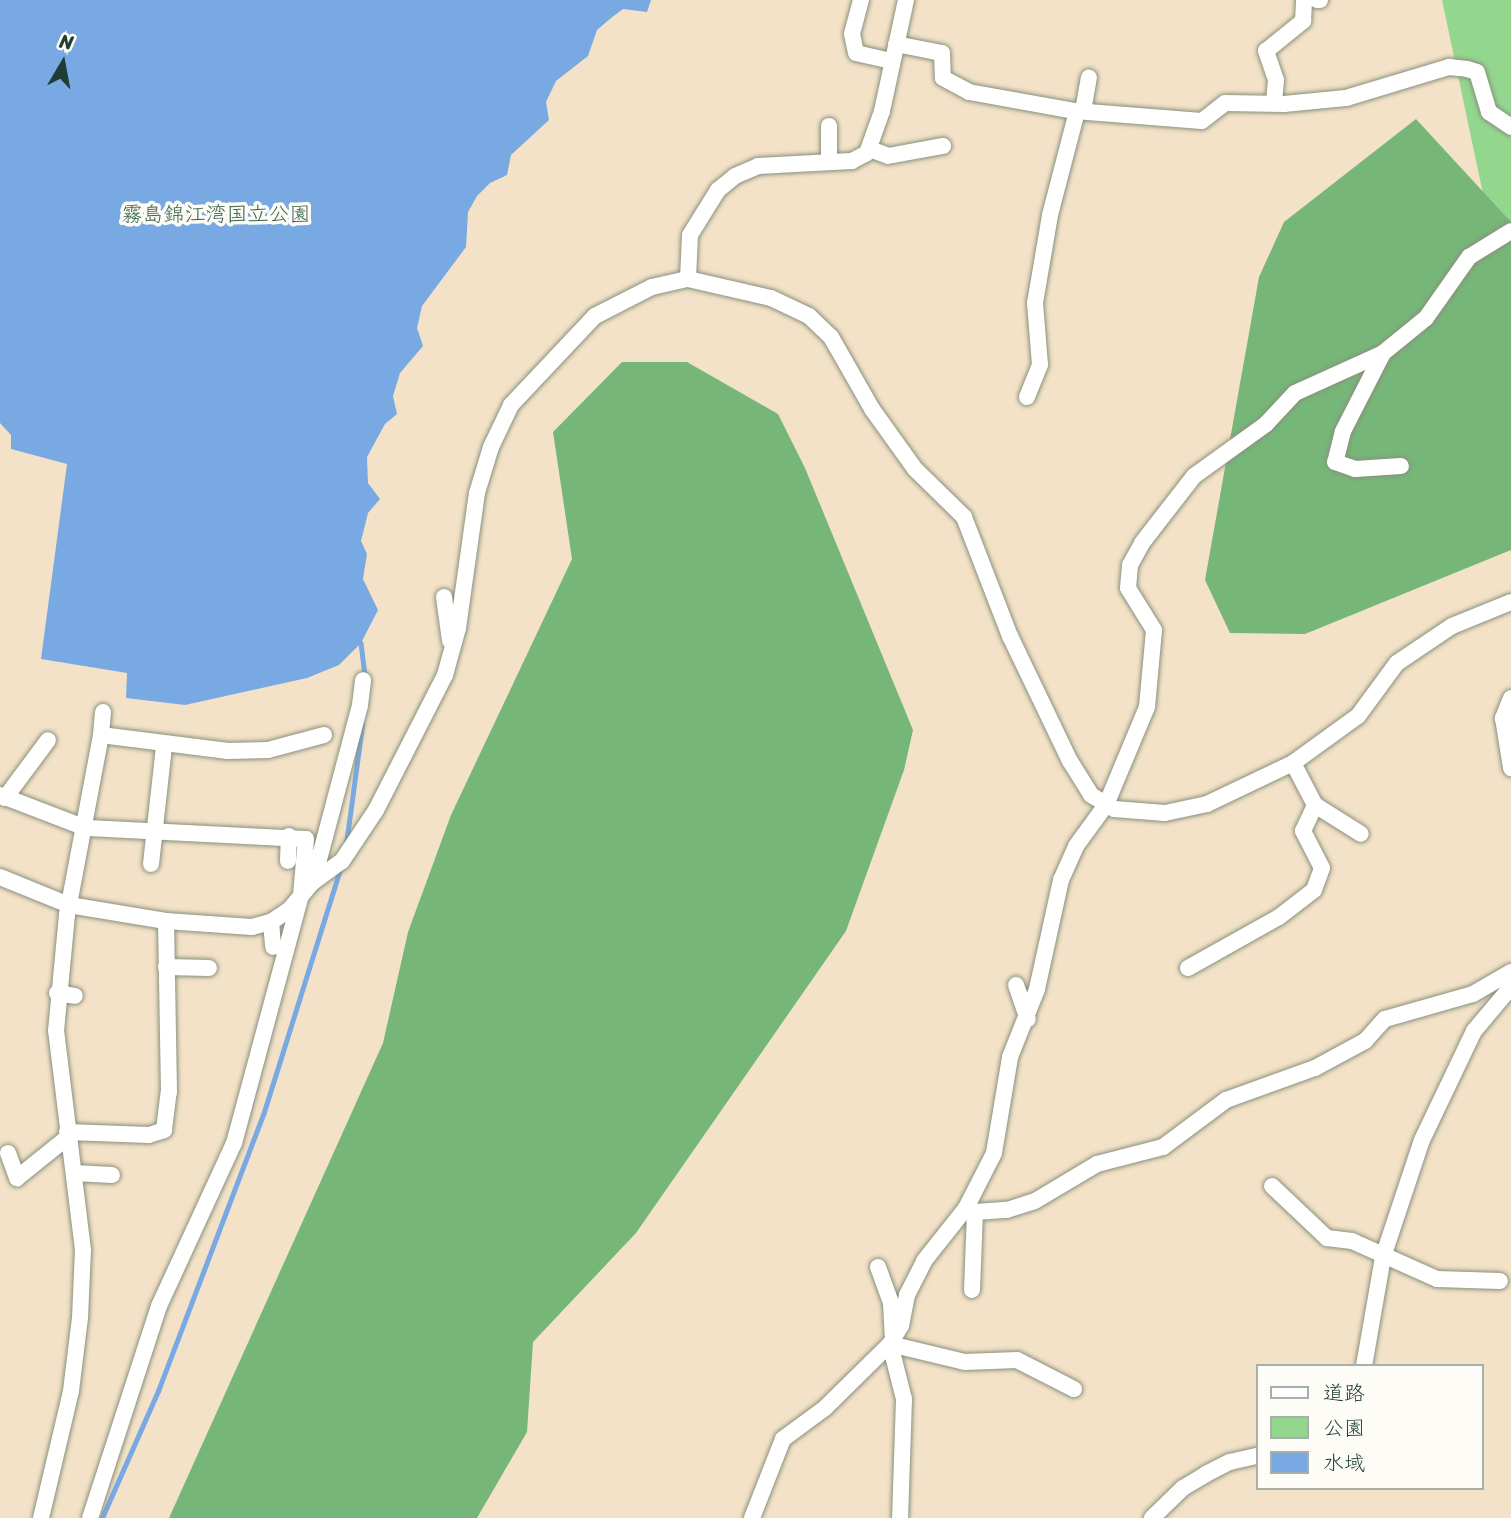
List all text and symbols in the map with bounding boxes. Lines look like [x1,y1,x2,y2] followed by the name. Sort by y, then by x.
[57,24,76,59] text: N
[28,28,98,98] north arrow
[122,201,310,227] park label: 霧島錦江湾国立公園
[1256,1364,1483,1490] legend
[1323,1374,1365,1412] text: 道路
[1323,1409,1365,1447] text: 公園
[1323,1444,1365,1482] text: 水域

